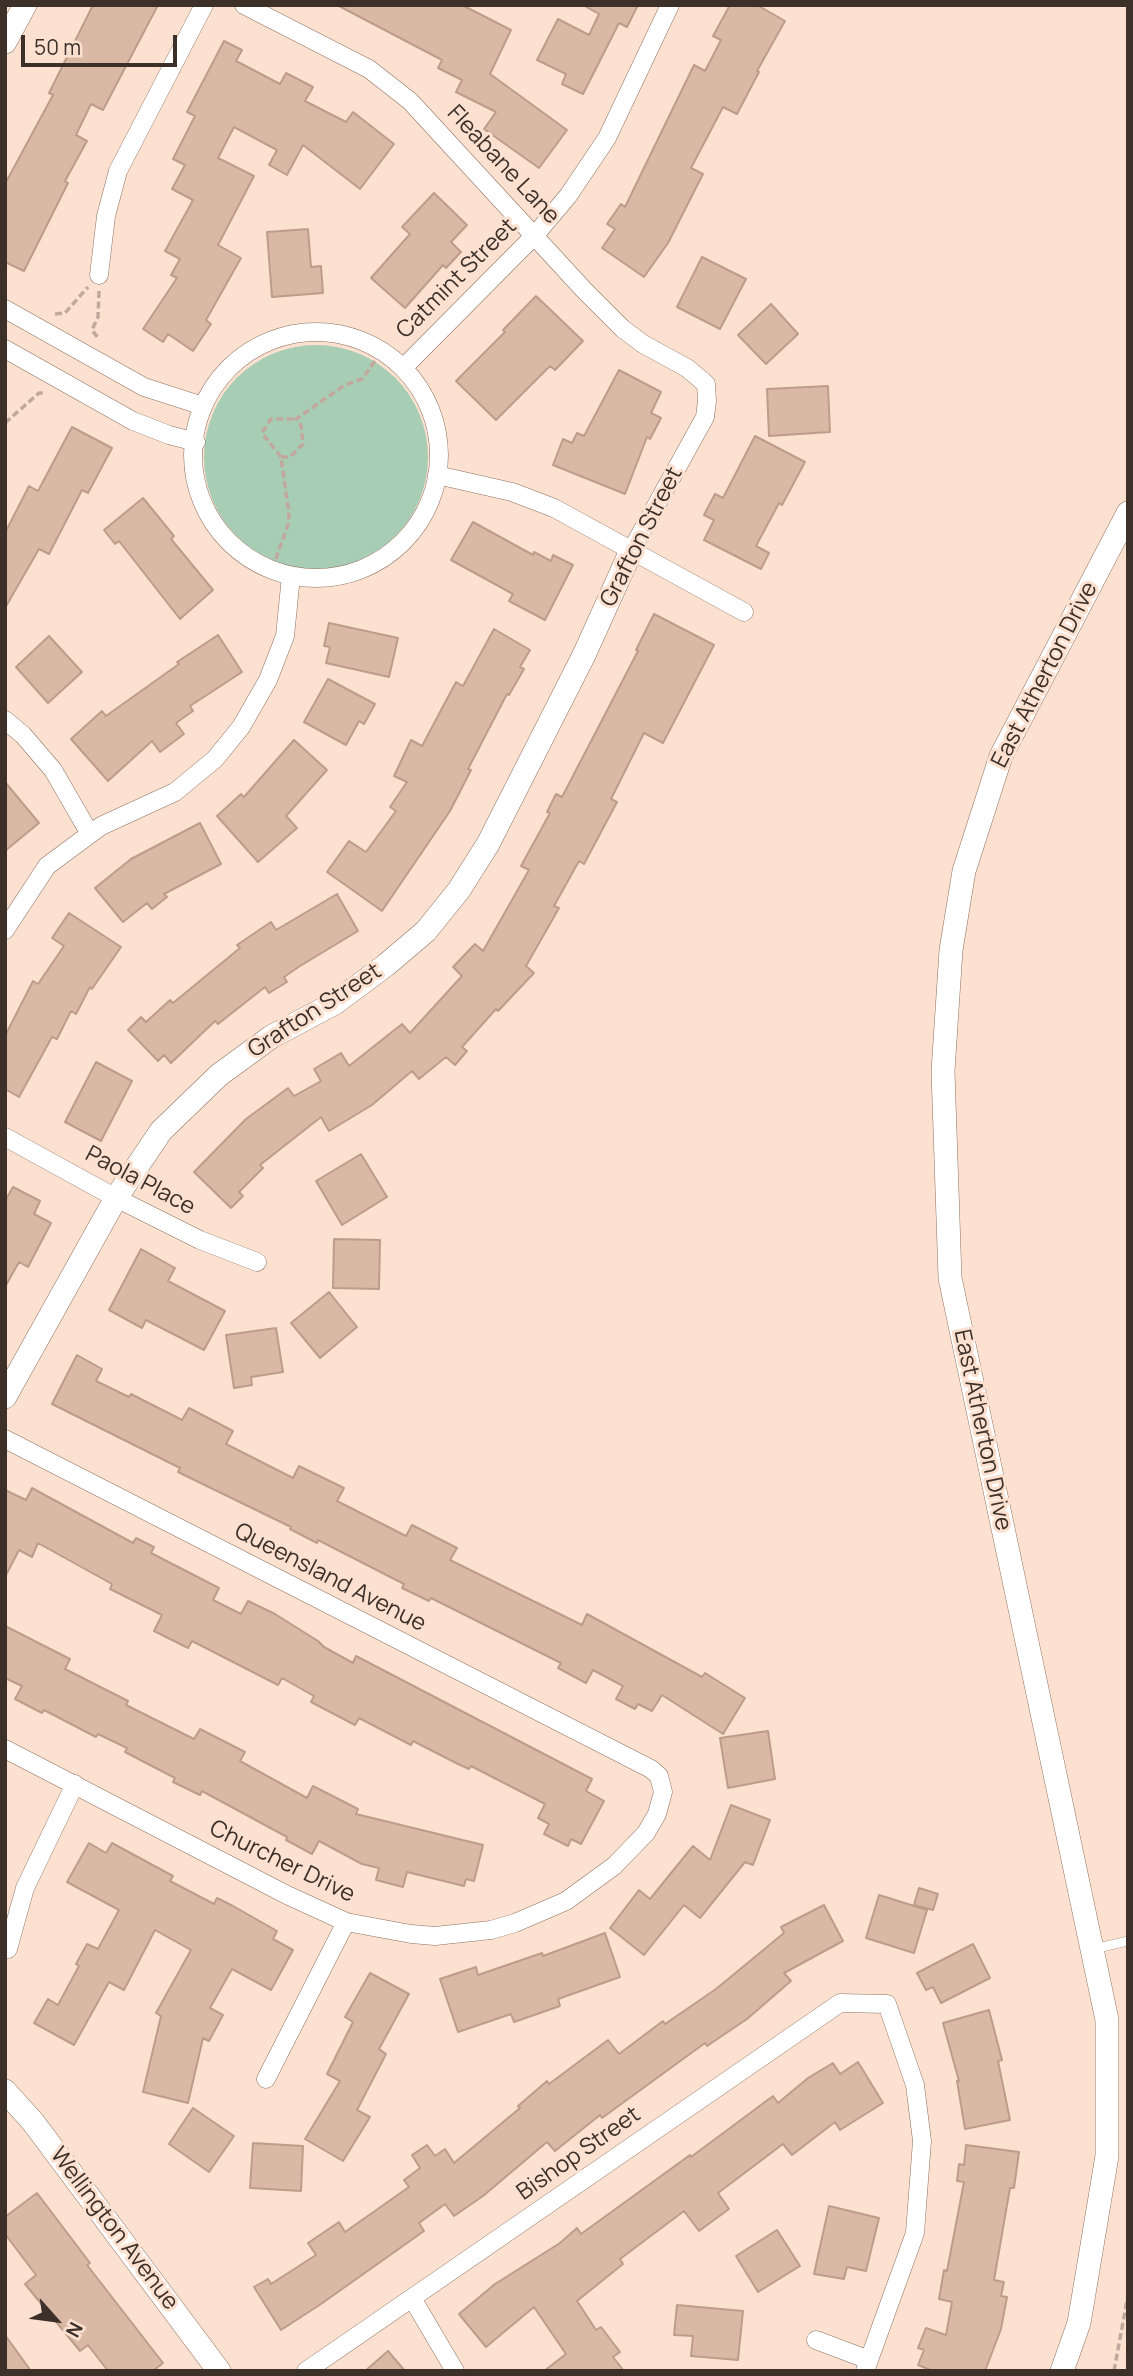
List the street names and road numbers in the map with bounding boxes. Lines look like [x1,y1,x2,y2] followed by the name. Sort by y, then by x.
[441,100,565,230] street label: Fleabane Lane
[391,213,523,345] street label: Catmint Street
[595,463,689,611] street label: Grafton Street
[986,577,1104,773] street label: East Atherton Drive
[243,958,387,1064] street label: Grafton Street
[80,1141,200,1221] street label: Paola Place
[947,1327,1017,1533] street label: East Atherton Drive
[230,1518,430,1638] street label: Queensland Avenue
[205,1815,359,1909] street label: Churcher Drive
[512,2101,646,2207] street label: Bishop Street
[44,2142,184,2316] street label: Wellington Avenue

